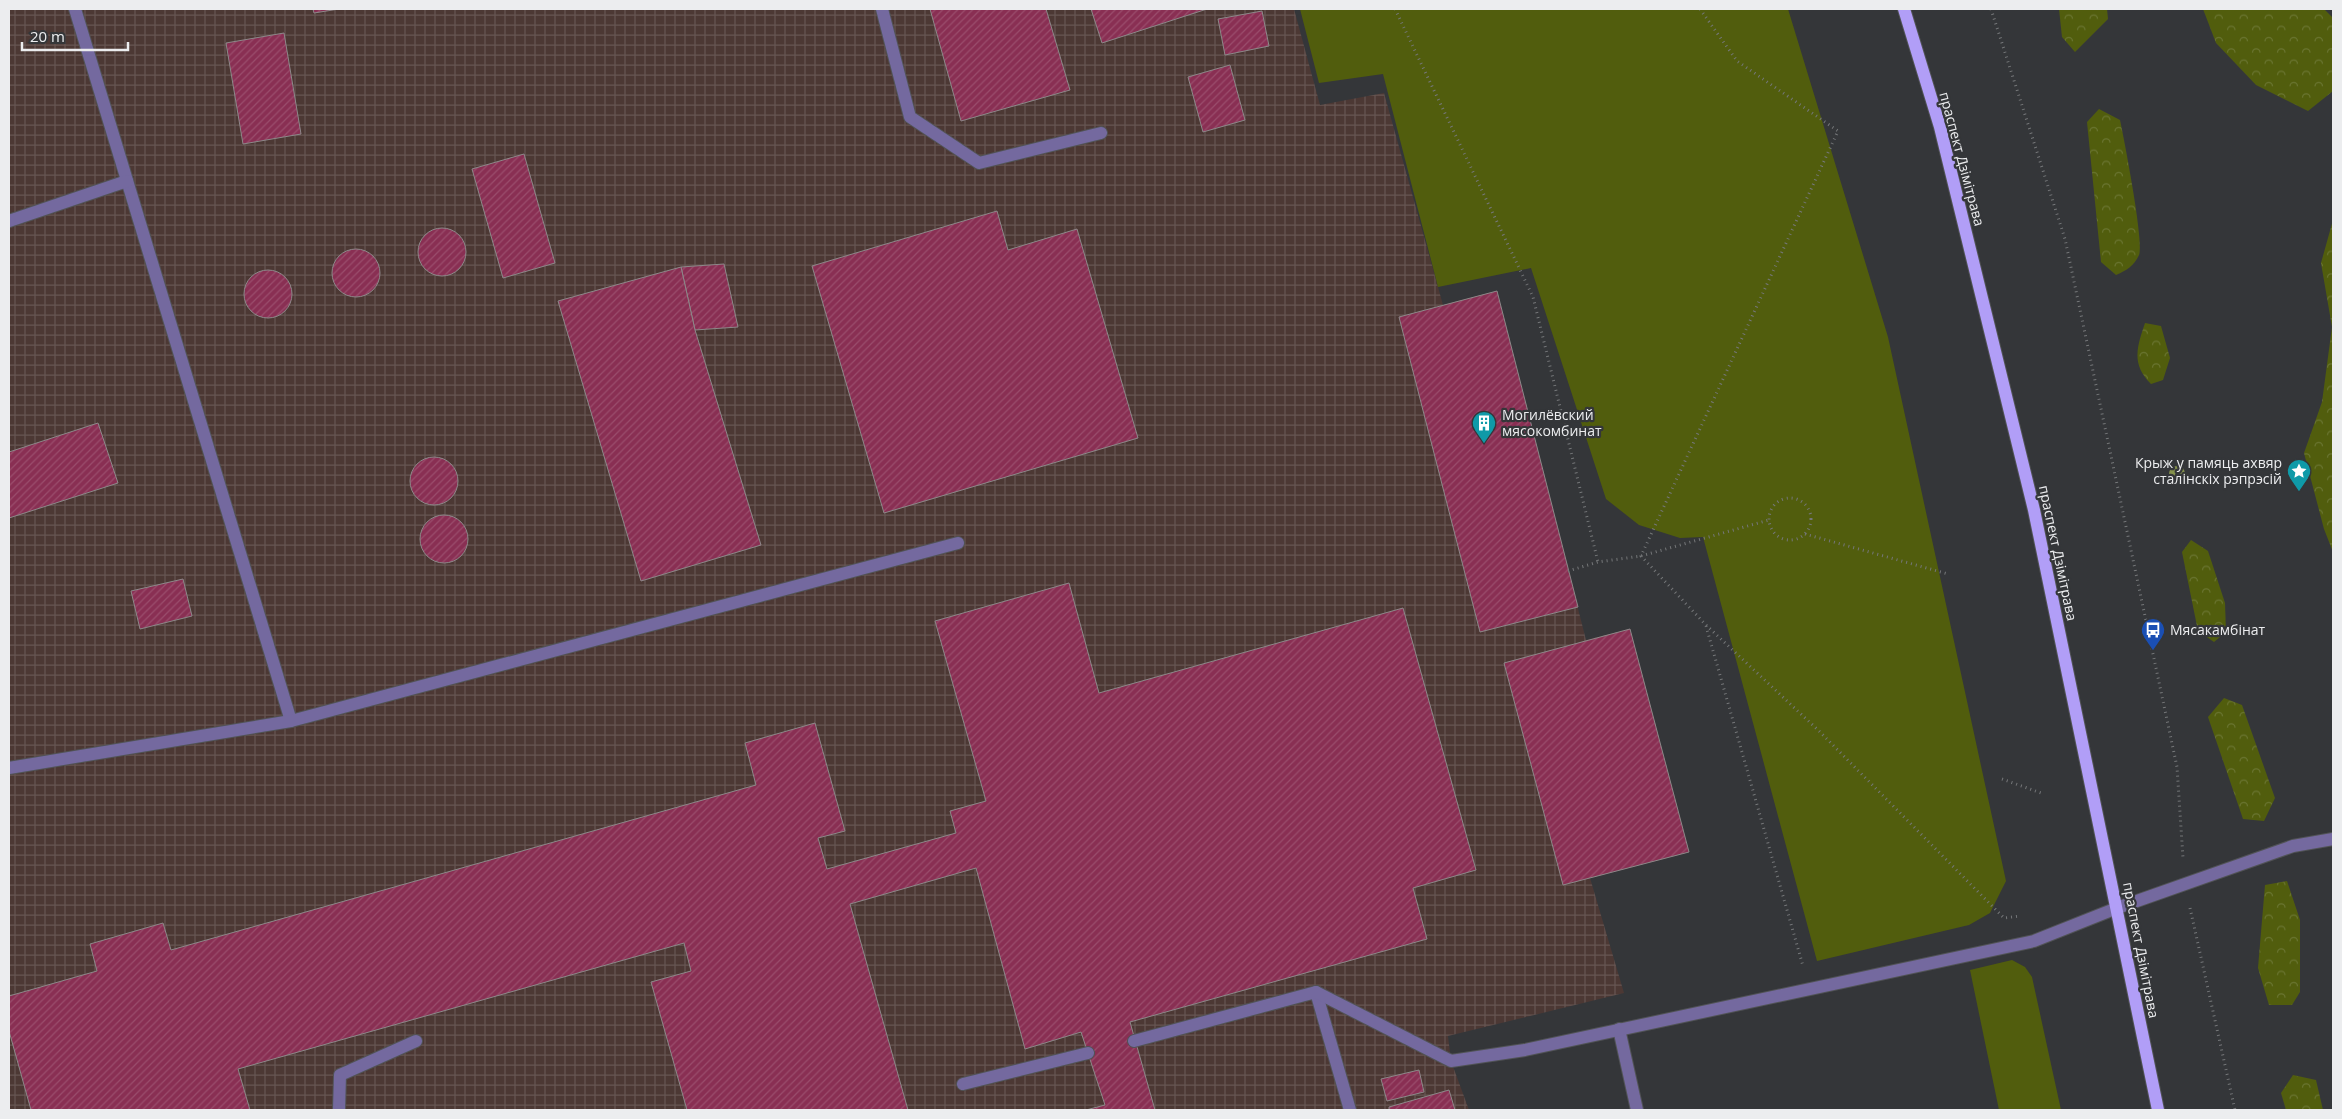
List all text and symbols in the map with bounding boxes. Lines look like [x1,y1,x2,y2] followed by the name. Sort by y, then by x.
[22,20,129,52] scale bar
[30,26,65,46] text: 20 m
[1935,90,1990,228] street label: праспект Дзімітрава
[1502,405,1602,440] place label: Могилёвский мясокомбинат
[1471,410,1497,444] building icon: Могилёвский мясокомбинат
[2135,453,2282,488] place label: Крыж у памяць ахвяр сталінскіх рэпрэсій
[2286,458,2312,492] place icon: Крыж у памяць ахвяр сталінскіх рэпрэсій
[2035,483,2082,622] street label: праспект Дзімітрава
[2140,617,2166,651] bus stop icon: Мясакамбінат
[2170,620,2266,639] place label: Мясакамбінат
[2119,880,2164,1020] street label: праспект Дзімітрава

